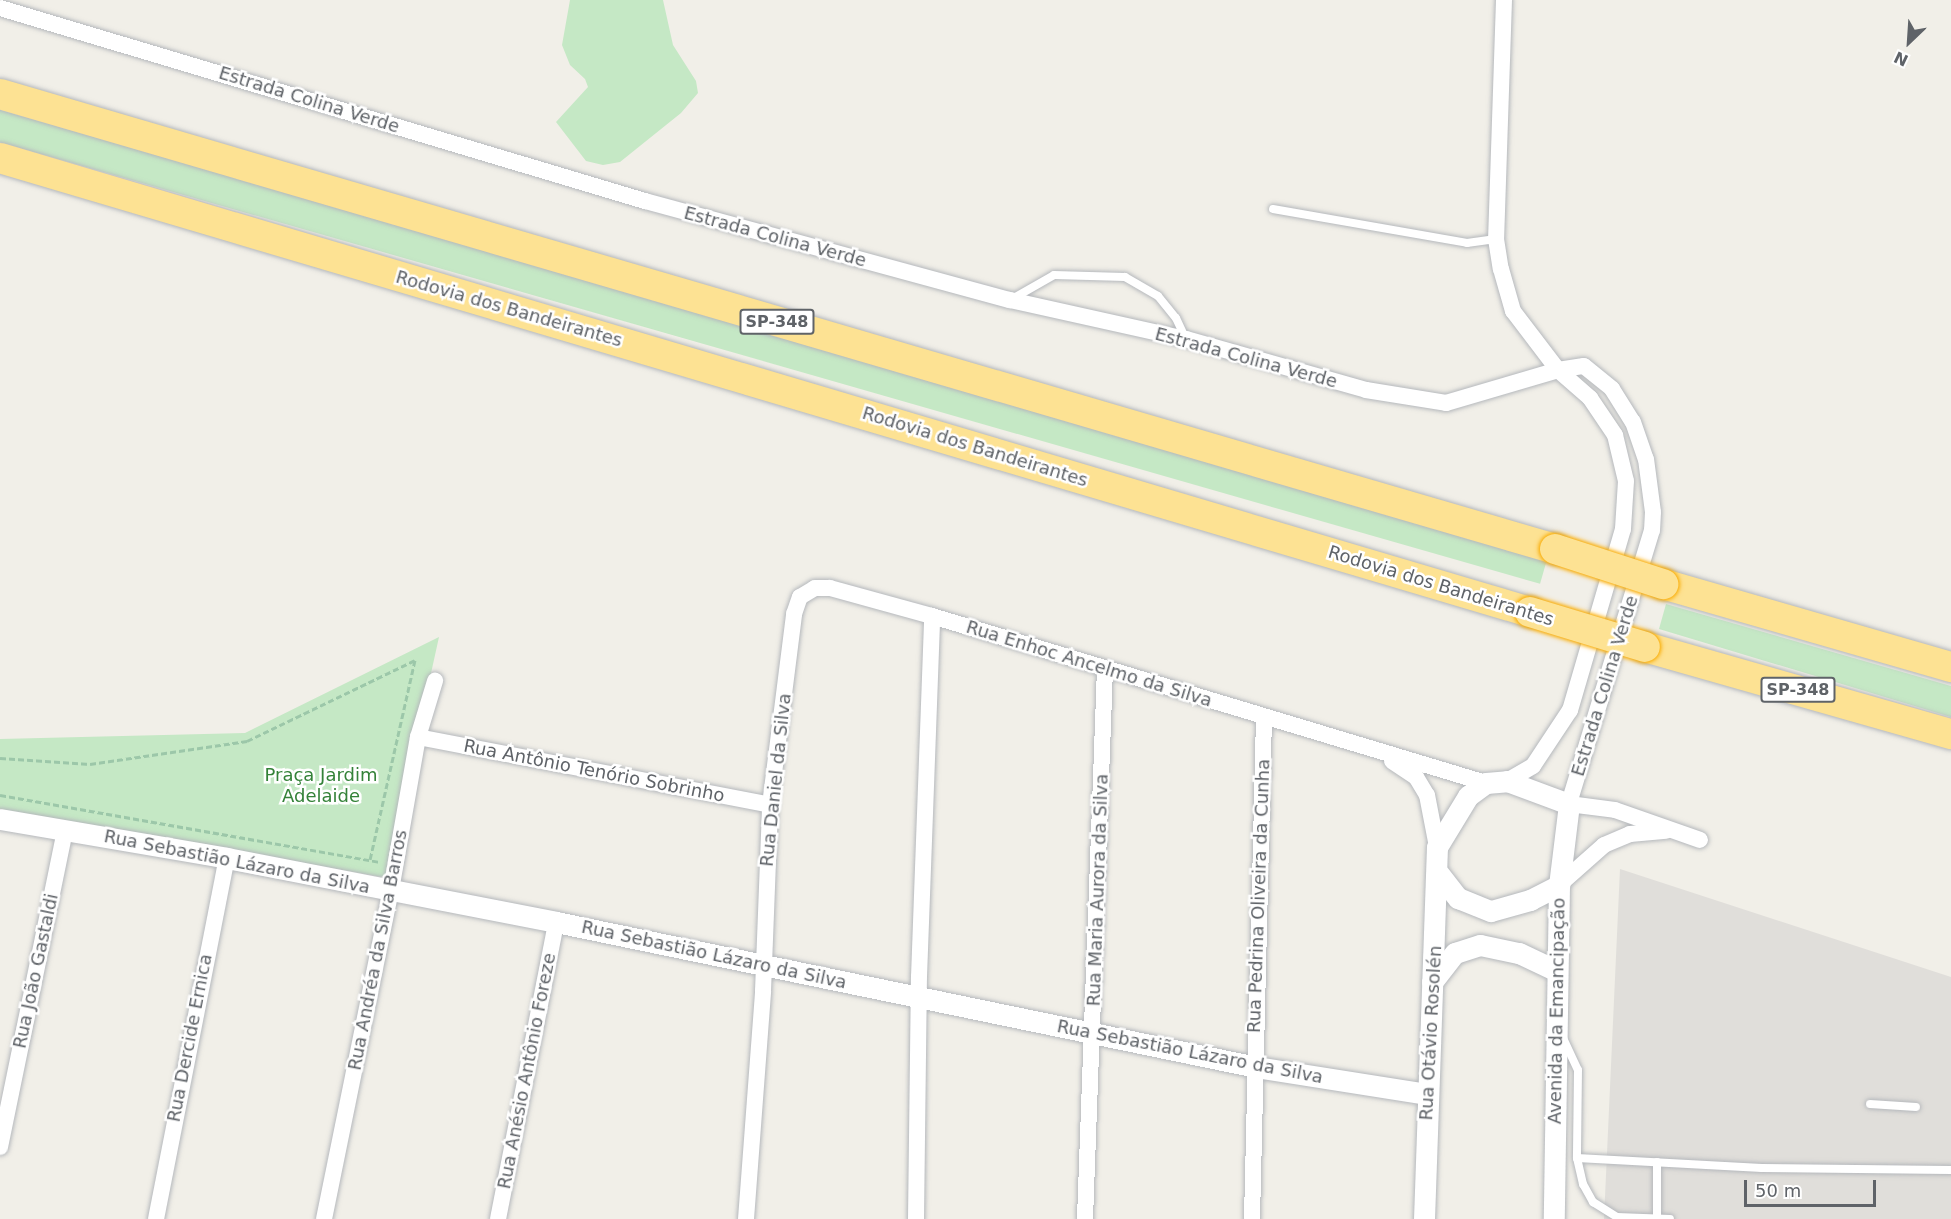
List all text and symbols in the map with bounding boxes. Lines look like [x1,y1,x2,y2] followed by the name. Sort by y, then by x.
[1879,12,1939,72] north arrow
[1891,47,1911,70] text: N
[216,62,402,138] street label: Estrada Colina Verde
[682,202,868,272] street label: Estrada Colina Verde
[393,266,625,352] street label: Rodovia dos Bandeirantes
[738,309,816,335] road number: SP-348
[1153,323,1339,393] street label: Estrada Colina Verde
[860,402,1090,492] street label: Rodovia dos Bandeirantes
[1326,541,1556,631] street label: Rodovia dos Bandeirantes
[1567,593,1643,779] street label: Estrada Colina Verde
[963,616,1215,712] street label: Rua Enhoc Ancelmo da Silva
[1759,677,1837,703] road number: SP-348
[756,692,796,868] street label: Rua Daniel da Silva
[462,735,726,807] street label: Rua Antônio Tenório Sobrinho
[1243,759,1275,1033] street label: Rua Pedrina Oliveira da Cunha
[264,765,378,808] park label: Praça Jardim Adelaide
[1083,773,1113,1007] street label: Rua Maria Aurora da Silva
[102,826,372,898] street label: Rua Sebastião Lázaro da Silva
[344,828,412,1072] street label: Rua Andréa da Silva Barros
[9,892,63,1050] street label: Rua João Gastaldi
[1544,898,1570,1124] street label: Avenida da Emancipação
[579,916,849,994] street label: Rua Sebastião Lázaro da Silva
[1416,945,1446,1121] street label: Rua Otávio Rosolén
[493,951,561,1191] street label: Rua Anésio Antônio Foreze
[163,952,217,1124] street label: Rua Dercide Ernica
[1055,1016,1325,1088] street label: Rua Sebastião Lázaro da Silva
[1747,1168,1879,1206] scale bar
[1755,1180,1801,1201] text: 50 m

